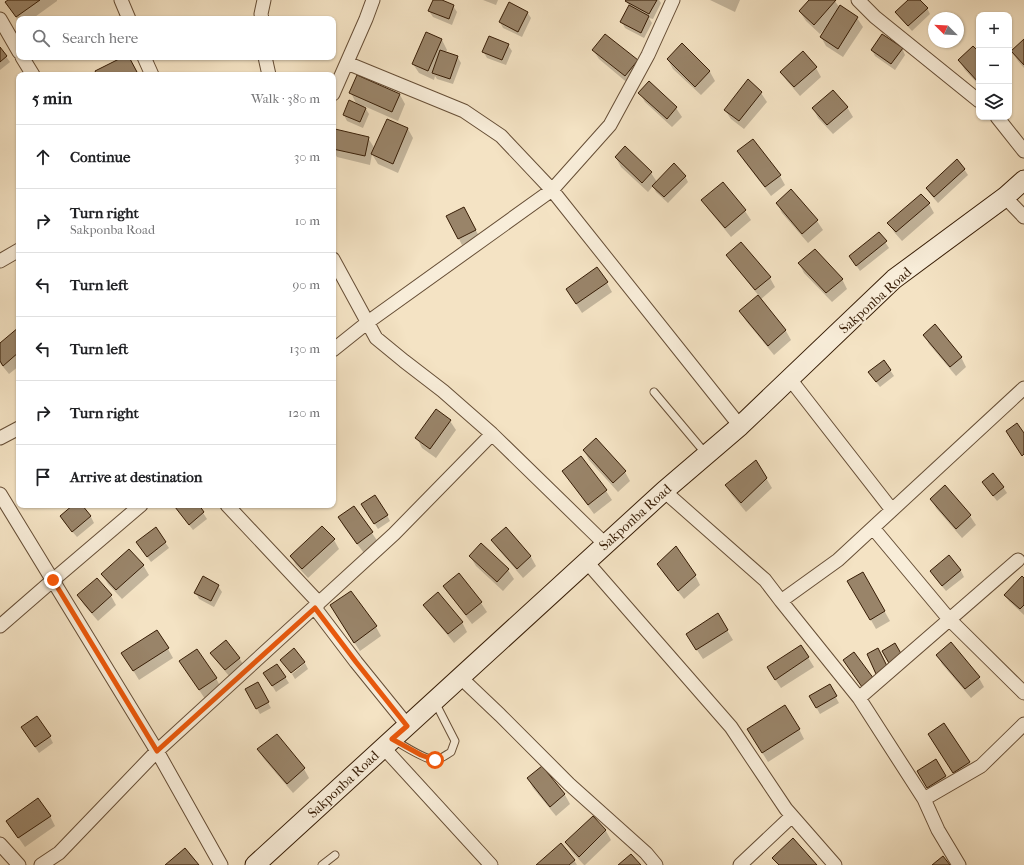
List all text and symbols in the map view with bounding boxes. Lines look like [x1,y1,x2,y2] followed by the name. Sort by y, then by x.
[928,12,964,48] north arrow
[976,12,1012,120] map controls
[976,12,1012,48] button: +
[16,16,336,60] search box
[30,27,52,49] icon: search
[62,29,138,47] text: Search here
[976,48,1012,84] button: −
[976,84,1012,120] button: layers
[32,88,72,108] text: 5 min
[251,91,320,106] text: Walk · 380 m
[32,146,54,168] icon: ahead
[70,148,130,166] text: Continue
[294,149,320,164] text: 30 m
[70,204,139,222] text: Turn right
[32,210,54,232] icon: right
[295,213,320,228] text: 10 m
[70,222,155,237] text: Sakponba Road
[836,263,915,337] street label: Sakponba Road
[32,274,54,296] icon: left
[70,276,128,294] text: Turn left
[292,277,320,292] text: 90 m
[32,338,54,360] icon: left
[70,340,128,358] text: Turn left
[289,341,320,356] text: 130 m
[32,402,54,424] icon: right
[70,404,139,422] text: Turn right
[288,405,320,420] text: 120 m
[32,466,54,488] icon: arrive
[70,468,202,486] text: Arrive at destination
[596,480,675,554] street label: Sakponba Road
[44,571,62,589] route end
[304,747,383,822] street label: Sakponba Road
[426,751,444,769] route start

